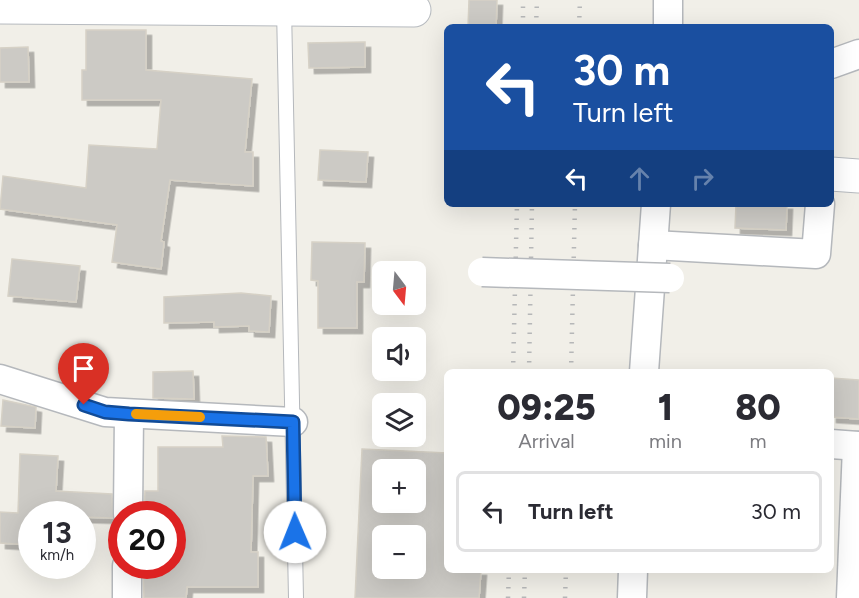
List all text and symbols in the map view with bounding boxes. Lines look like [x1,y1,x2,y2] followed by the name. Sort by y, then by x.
[573,45,670,96] text: 30 m
[474,48,552,126] icon: left
[573,96,673,129] text: Turn left
[560,162,593,195] icon: left
[623,162,656,195] icon: ahead
[686,162,719,195] icon: right
[372,261,426,315] north arrow
[372,261,426,579] map controls
[372,327,426,381] button: sound
[58,343,109,405] pin
[67,352,100,385] icon: arrive
[497,386,596,429] text: 09:25
[658,386,673,429] text: 1
[735,386,781,429] text: 80
[372,393,426,447] button: layers
[518,429,575,453] text: Arrival
[649,429,682,453] text: min
[749,429,766,453] text: m
[372,459,426,513] button: +
[477,495,510,528] icon: left
[528,498,614,525] text: Turn left
[751,498,801,525] text: 30 m
[263,500,327,564] position arrow
[108,501,186,579] speed limit sign: 20
[42,514,72,551] text: 13
[372,525,426,579] button: −
[40,546,74,564] text: km/h

